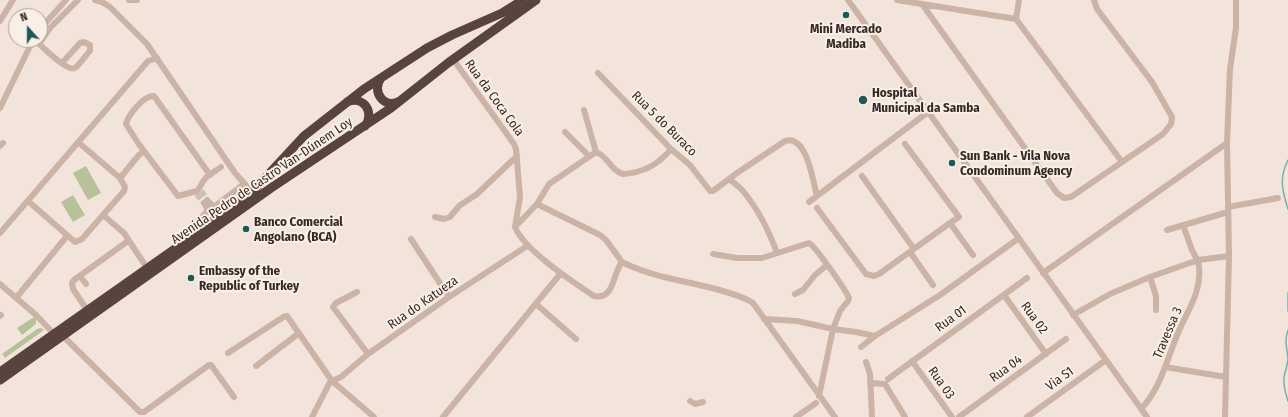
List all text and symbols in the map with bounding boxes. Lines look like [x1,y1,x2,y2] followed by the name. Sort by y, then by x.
[8,8,48,48] north arrow
[18,10,29,25] text: N
[841,10,851,20] marker: Mini Mercado Madiba
[810,21,882,52] place label: Mini Mercado Madiba
[461,57,527,139] street label: Rua da Coca Cola
[872,85,980,116] place label: Hospital Municipal da Samba
[628,88,700,160] street label: Rua 5 do Buraco
[857,94,869,106] marker: Hospital Municipal da Samba
[168,114,356,248] street label: Avenida Pedro de Castro Van-Dúnem Loy
[960,148,1072,179] place label: Sun Bank - Vila Nova Condominum Agency
[947,158,957,168] marker: Sun Bank - Vila Nova Condominum Agency
[254,214,343,245] place label: Banco Comercial Angolano (BCA)
[241,224,251,234] marker: Banco Comercial Angolano (BCA)
[199,263,299,294] place label: Embassy of the Republic of Turkey
[186,273,196,283] marker: Embassy of the Republic of Turkey
[385,273,461,333] street label: Rua do Katueza
[1017,299,1051,337] street label: Rua 02
[932,302,970,336] street label: Rua 01
[1150,305,1186,361] street label: Travessa 3
[987,352,1025,386] street label: Rua 04
[924,364,958,402] street label: Rua 03
[1043,364,1077,394] street label: Via S1

